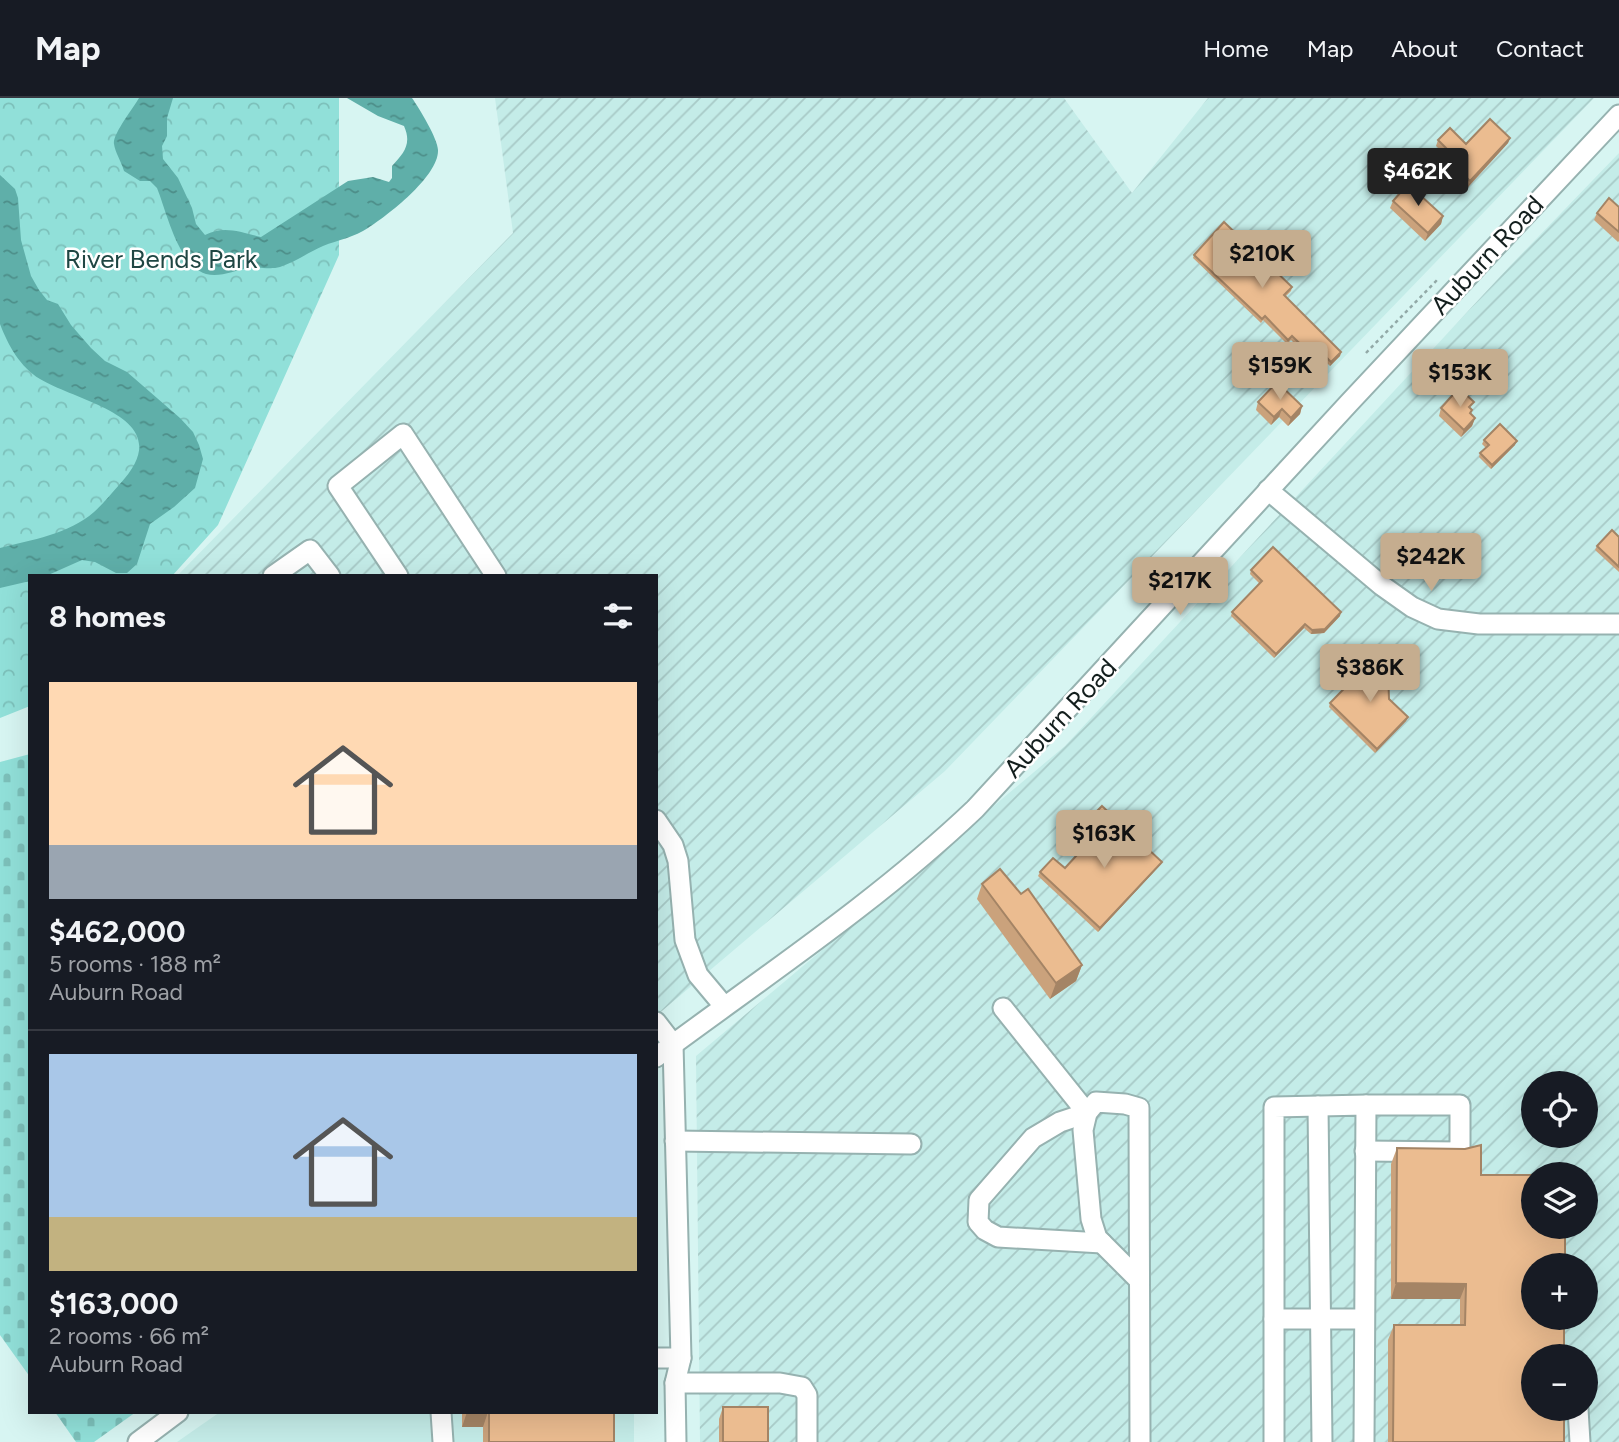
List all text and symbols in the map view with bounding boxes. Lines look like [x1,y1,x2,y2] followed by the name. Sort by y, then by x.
[35,29,101,68] text: Map
[1203,34,1269,63] text: Home
[1307,34,1353,63] text: Map
[1391,34,1458,63] text: About
[1496,34,1584,63] text: Contact
[1369,148,1467,208] pin: $462K
[1383,157,1453,185] text: $462K
[1424,189,1550,321] street label: Auburn Road
[1213,230,1311,290] pin: $210K
[1229,239,1295,267] text: $210K
[65,243,258,275] park label: River Bends Park
[1231,342,1329,402] pin: $159K
[1411,350,1509,409] pin: $153K
[1248,351,1312,379] text: $159K
[1428,358,1492,386] text: $153K
[1382,533,1480,593] pin: $242K
[1396,542,1466,570] text: $242K
[1131,558,1229,617] pin: $217K
[1148,566,1212,594] text: $217K
[599,597,637,635] icon: filters
[49,598,166,635] text: 8 homes
[1321,644,1419,704] pin: $386K
[997,652,1123,784] street label: Auburn Road
[1336,653,1404,681] text: $386K
[280,727,406,853] icon: home
[1055,810,1153,870] pin: $163K
[1072,819,1136,847] text: $163K
[49,913,185,950] text: $462,000
[49,950,221,978] text: 5 rooms · 188 m²
[49,978,183,1006] text: Auburn Road
[1521,1071,1598,1421] map controls
[1521,1071,1598,1148] button: locate
[280,1099,406,1225] icon: home
[1521,1162,1598,1239] button: layers
[1521,1253,1598,1330] button: +
[49,1285,178,1322] text: $163,000
[49,1322,209,1350] text: 2 rooms · 66 m²
[1521,1344,1598,1421] button: −
[49,1350,183,1378] text: Auburn Road

